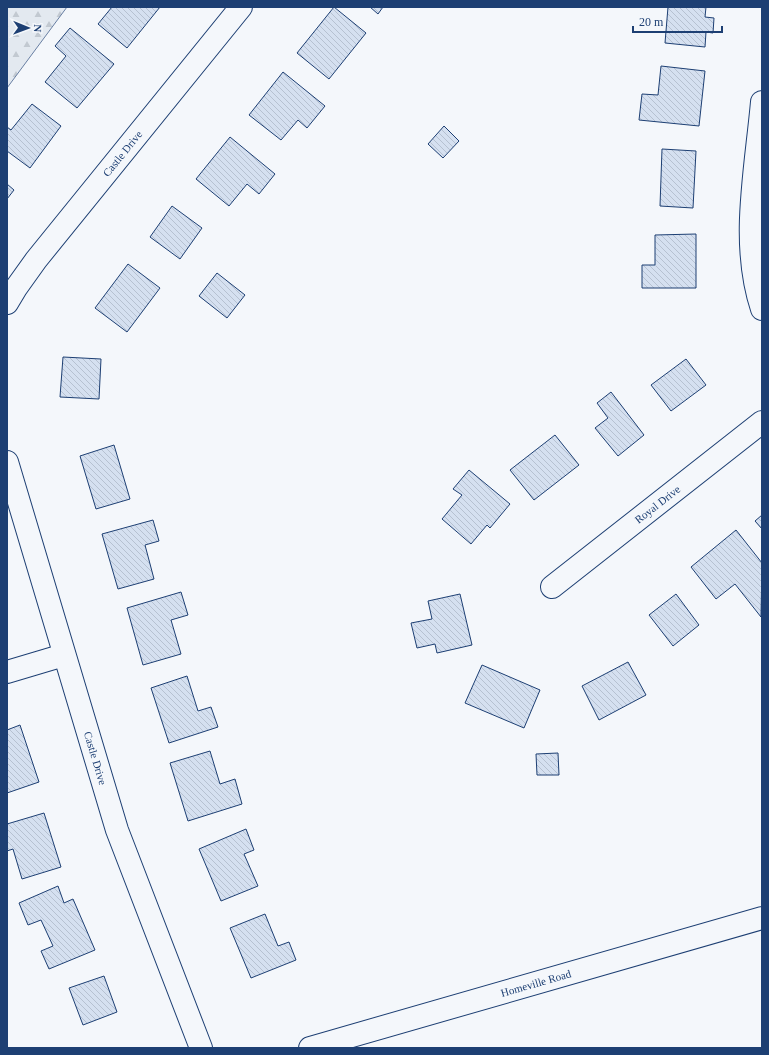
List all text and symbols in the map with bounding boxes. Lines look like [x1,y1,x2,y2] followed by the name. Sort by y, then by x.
[8,8,48,48] north arrow
[633,8,722,34] scale bar
[639,15,664,29] text: 20 m
[32,24,44,32] text: N
[100,128,144,179] street label: Castle Drive
[632,483,682,526] street label: Royal Drive
[82,730,109,786] street label: Castle Drive
[499,967,573,999] street label: Homeville Road

